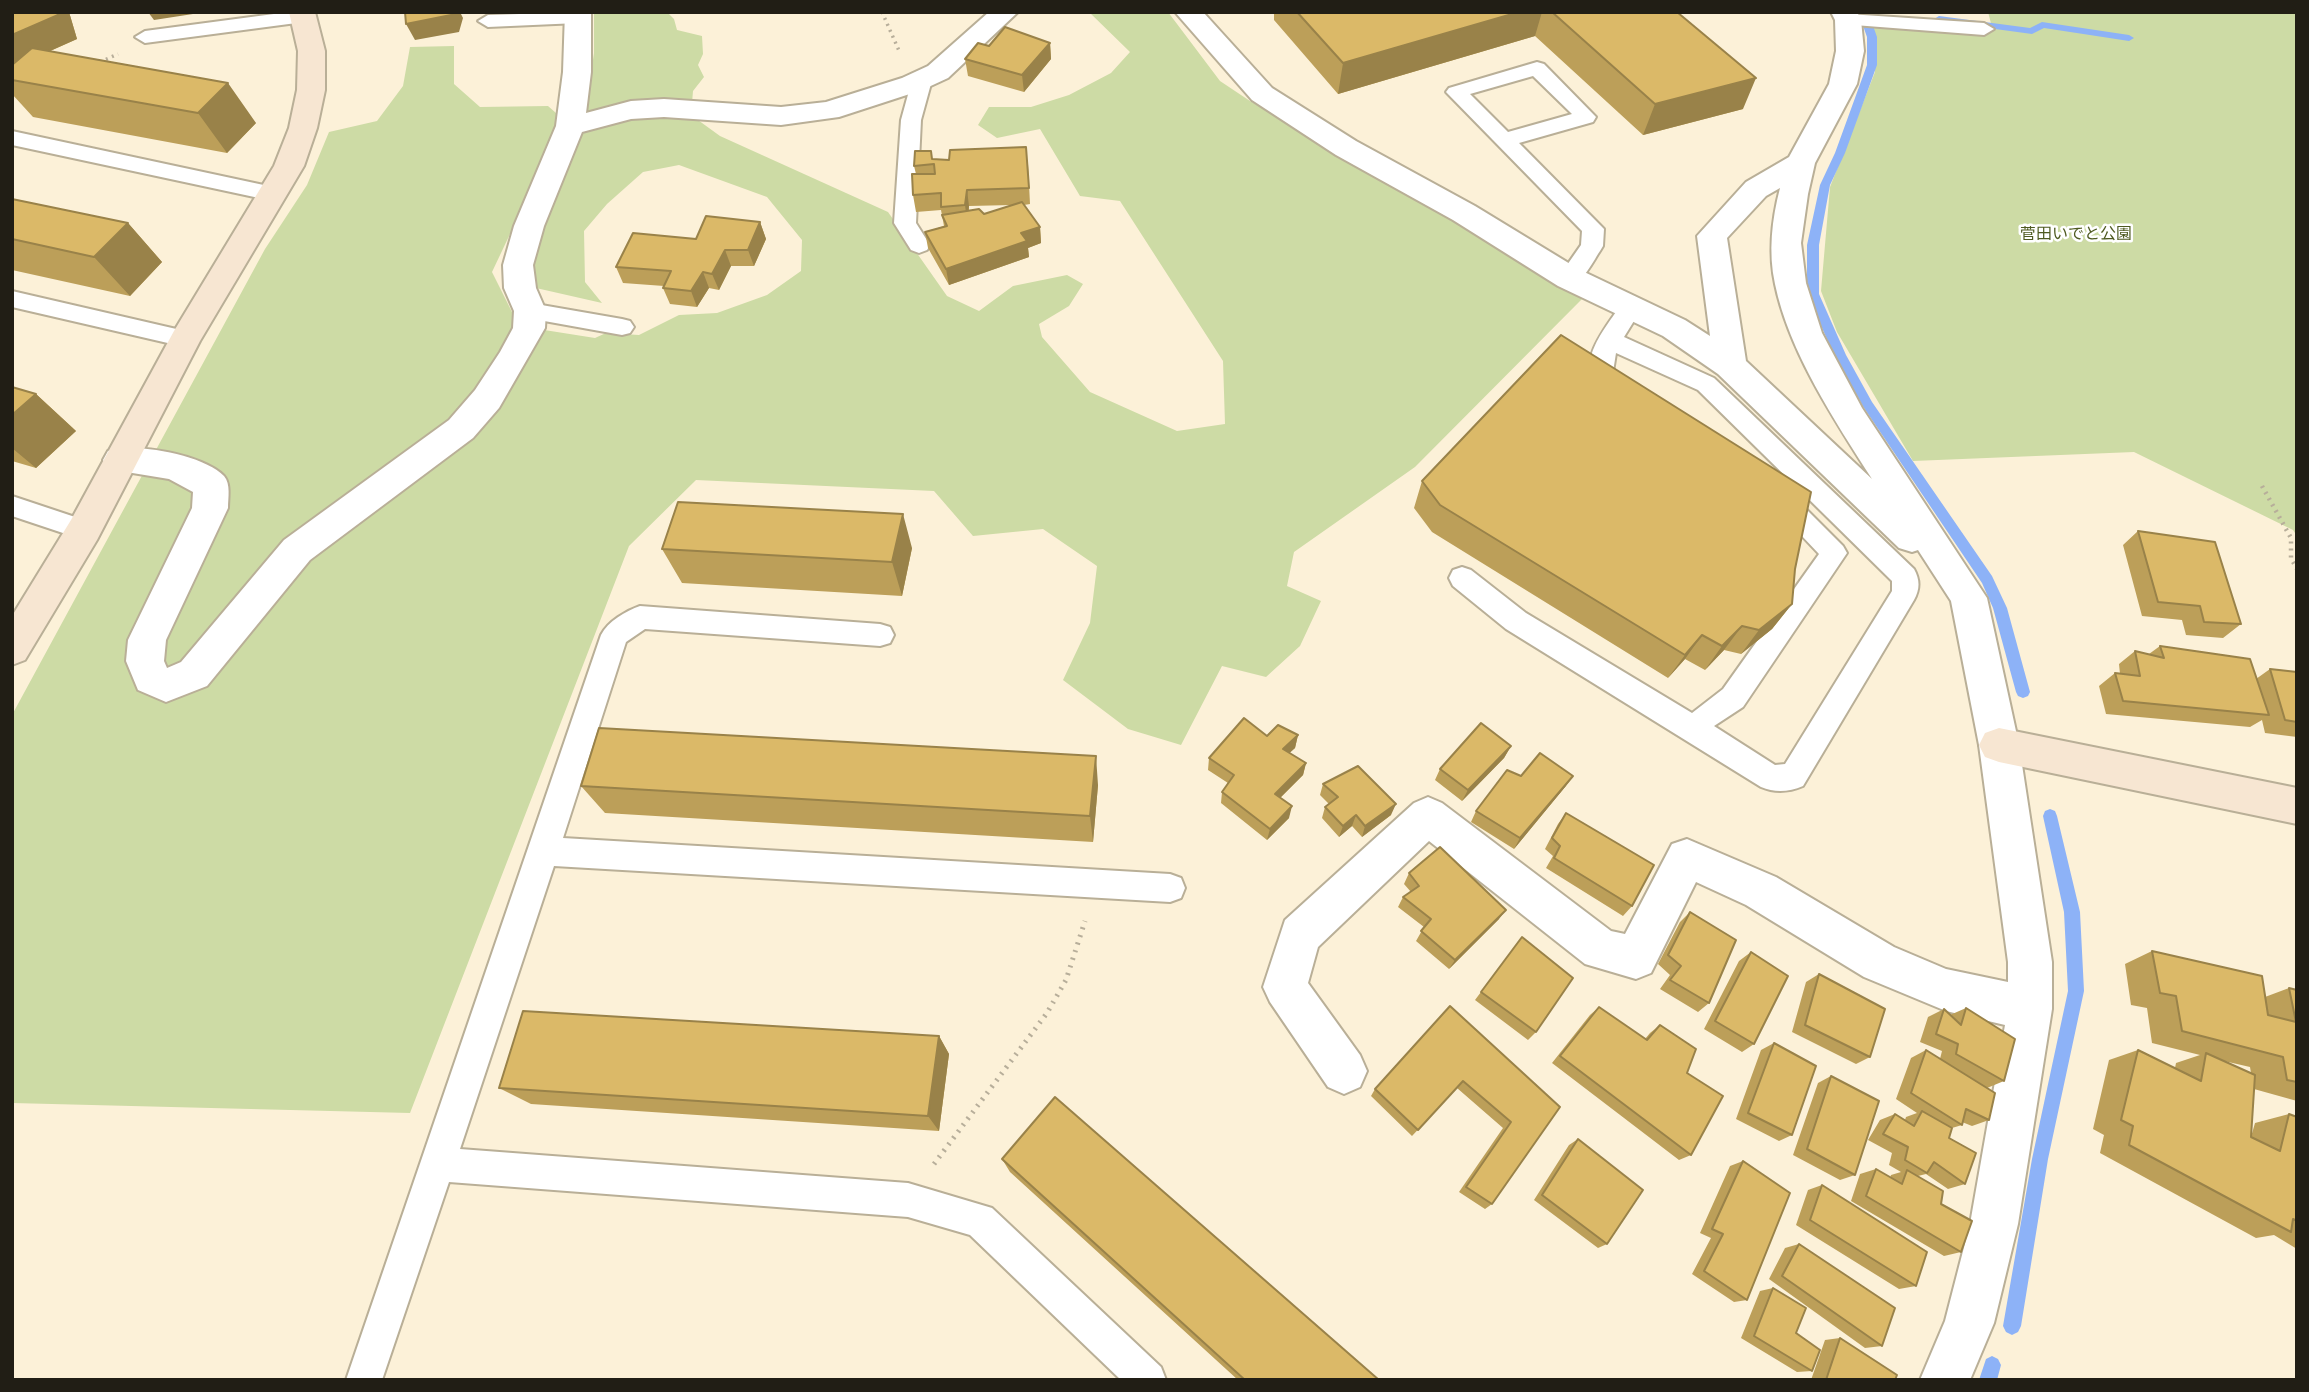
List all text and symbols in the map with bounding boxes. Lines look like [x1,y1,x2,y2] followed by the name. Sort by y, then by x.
[2020,224,2132,244] park label: 菅田いでと公園

